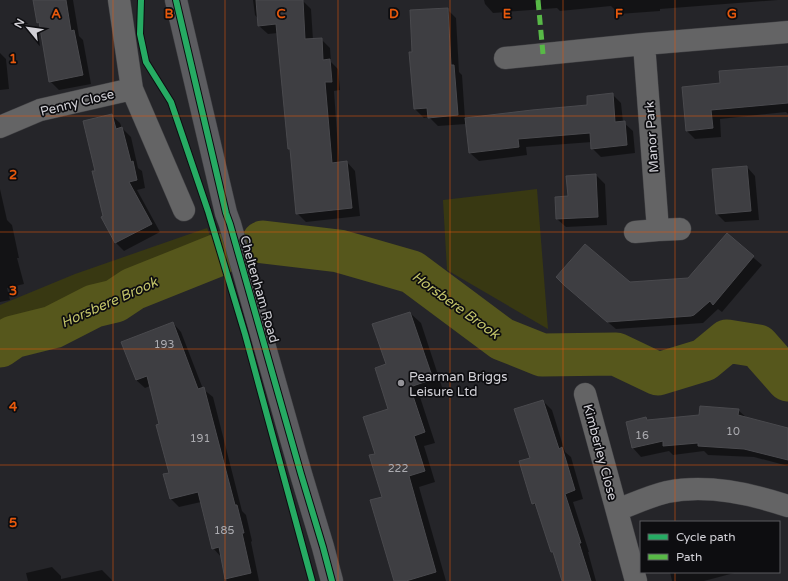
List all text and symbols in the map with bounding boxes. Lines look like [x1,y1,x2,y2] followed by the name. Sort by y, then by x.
[51,6,61,22] text: A
[164,6,174,22] text: B
[276,6,286,22] text: C
[389,6,399,22] text: D
[503,6,511,22] text: E
[615,6,623,22] text: F
[727,6,737,22] text: G
[8,8,48,48] north arrow
[12,16,28,30] text: N
[9,51,17,67] text: 1
[39,86,116,120] street label: Penny Close
[642,101,662,173] street label: Manor Park
[9,167,17,183] text: 2
[236,234,282,345] street label: Cheltenham Road
[409,268,504,344] water label: Horsbere Brook
[58,273,161,331] water label: Horsbere Brook
[9,283,17,299] text: 3
[154,338,174,351] house number: 193
[409,369,508,400] place label: Pearman Briggs Leisure Ltd
[396,378,406,388] marker: Pearman Briggs Leisure Ltd
[9,399,18,415] text: 4
[579,402,621,502] street label: Kimberley Close
[726,425,740,438] house number: 10
[635,429,649,442] house number: 16
[190,432,210,445] house number: 191
[388,462,408,475] house number: 222
[9,515,17,531] text: 5
[640,521,780,573] legend
[214,524,234,537] house number: 185
[676,530,735,544] text: Cycle path
[676,550,702,564] text: Path

